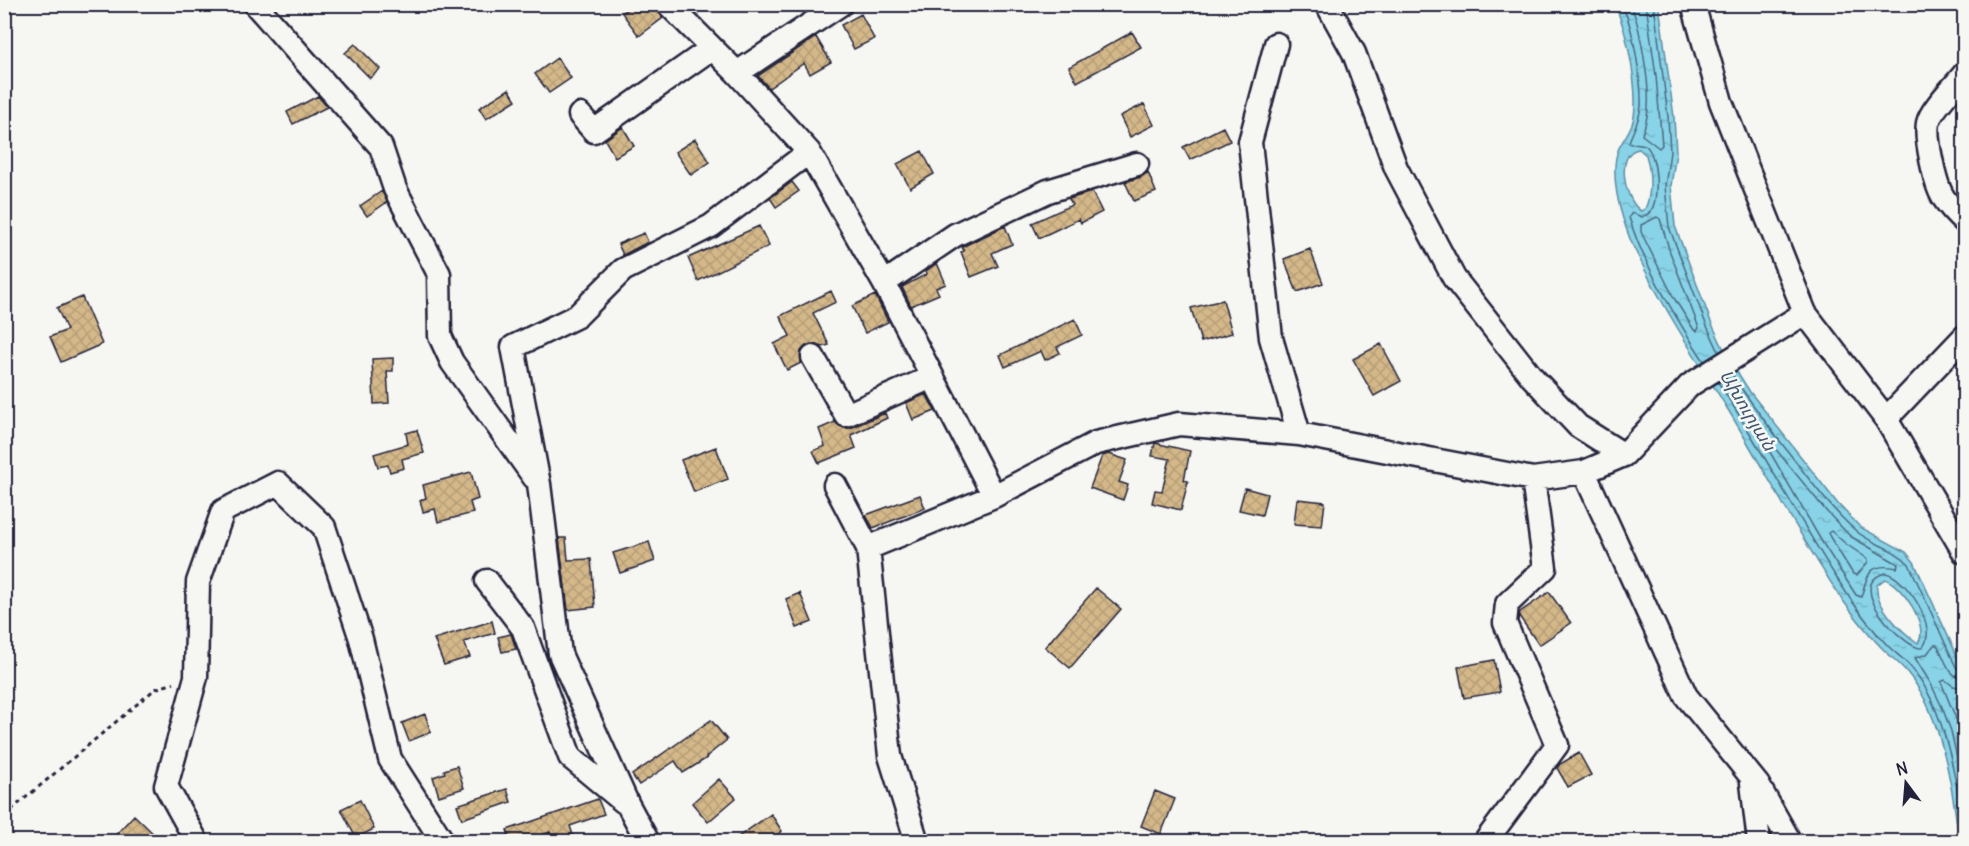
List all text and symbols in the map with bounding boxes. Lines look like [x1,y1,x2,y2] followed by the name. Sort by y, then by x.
[1715,365,1782,456] water label: Ախուրյան
[1876,753,1936,813] north arrow
[1894,757,1910,780] text: N

